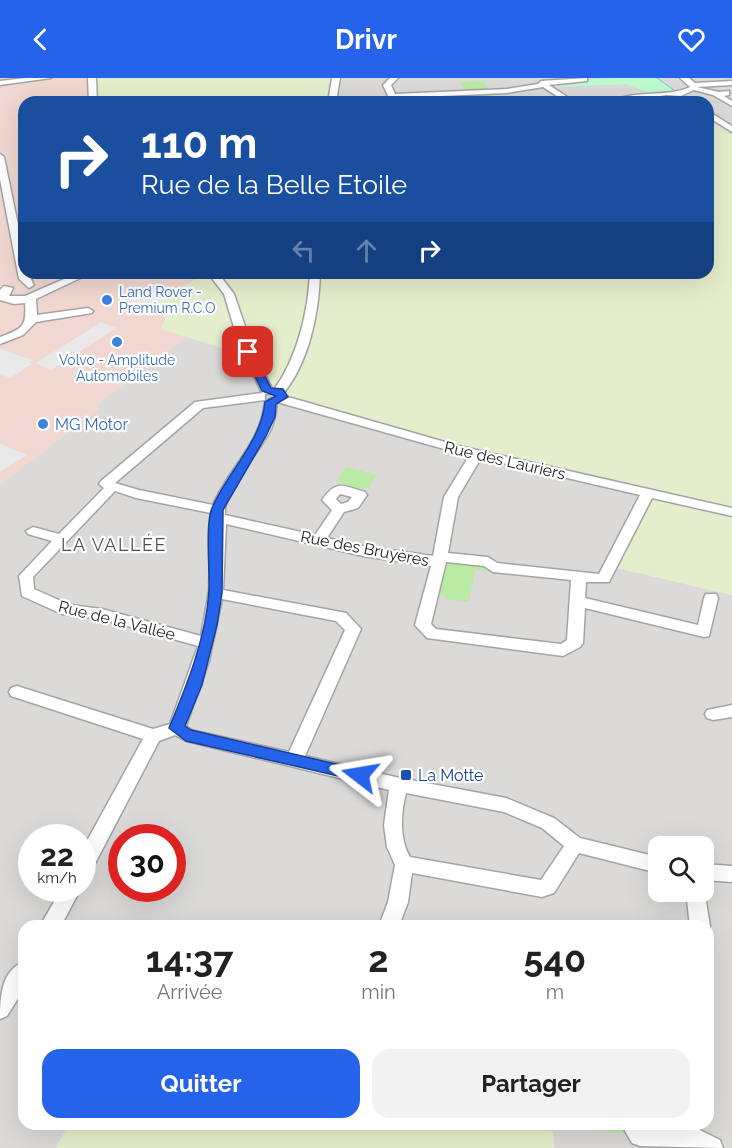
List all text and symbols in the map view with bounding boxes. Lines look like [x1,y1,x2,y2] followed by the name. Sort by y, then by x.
[24,23,57,56] icon: back
[675,23,708,56] icon: heart
[335,24,397,55] text: Drivr
[141,119,257,168] text: 110 m
[42,120,120,198] icon: right
[141,169,407,200] text: Rue de la Belle Etoile
[287,234,320,267] icon: left
[350,234,383,267] icon: ahead
[413,234,446,267] icon: right
[119,284,215,316] place label: Land Rover - Premium R.C.O
[100,293,114,307] marker: Land Rover - Premium R.C.O
[222,326,273,377] pin
[110,335,124,349] marker: Volvo - Amplitude Automobiles
[231,335,264,368] icon: arrive
[59,352,175,384] place label: Volvo - Amplitude Automobiles
[55,415,129,434] place label: MG Motor
[36,417,50,431] marker: MG Motor
[442,437,568,484] street label: Rue des Lauriers
[299,527,431,570] street label: Rue des Bruyères
[61,533,167,555] district label: LA VALLÉE
[57,597,177,644] street label: Rue de la Vallée
[328,743,392,807] position arrow
[418,766,483,785] place label: La Motte
[399,768,413,782] marker: La Motte
[108,824,186,902] speed limit sign: 30
[648,836,714,902] map controls
[648,836,714,902] button: search
[40,838,74,873] text: 22
[37,869,77,887] text: km/h
[146,938,233,980] text: 14:37
[368,938,389,980] text: 2
[524,938,586,980] text: 540
[157,980,222,1004] text: Arrivée
[361,980,396,1004] text: min
[546,980,564,1004] text: m
[42,1049,360,1118] button: Quitter
[372,1049,690,1118] button: Partager

